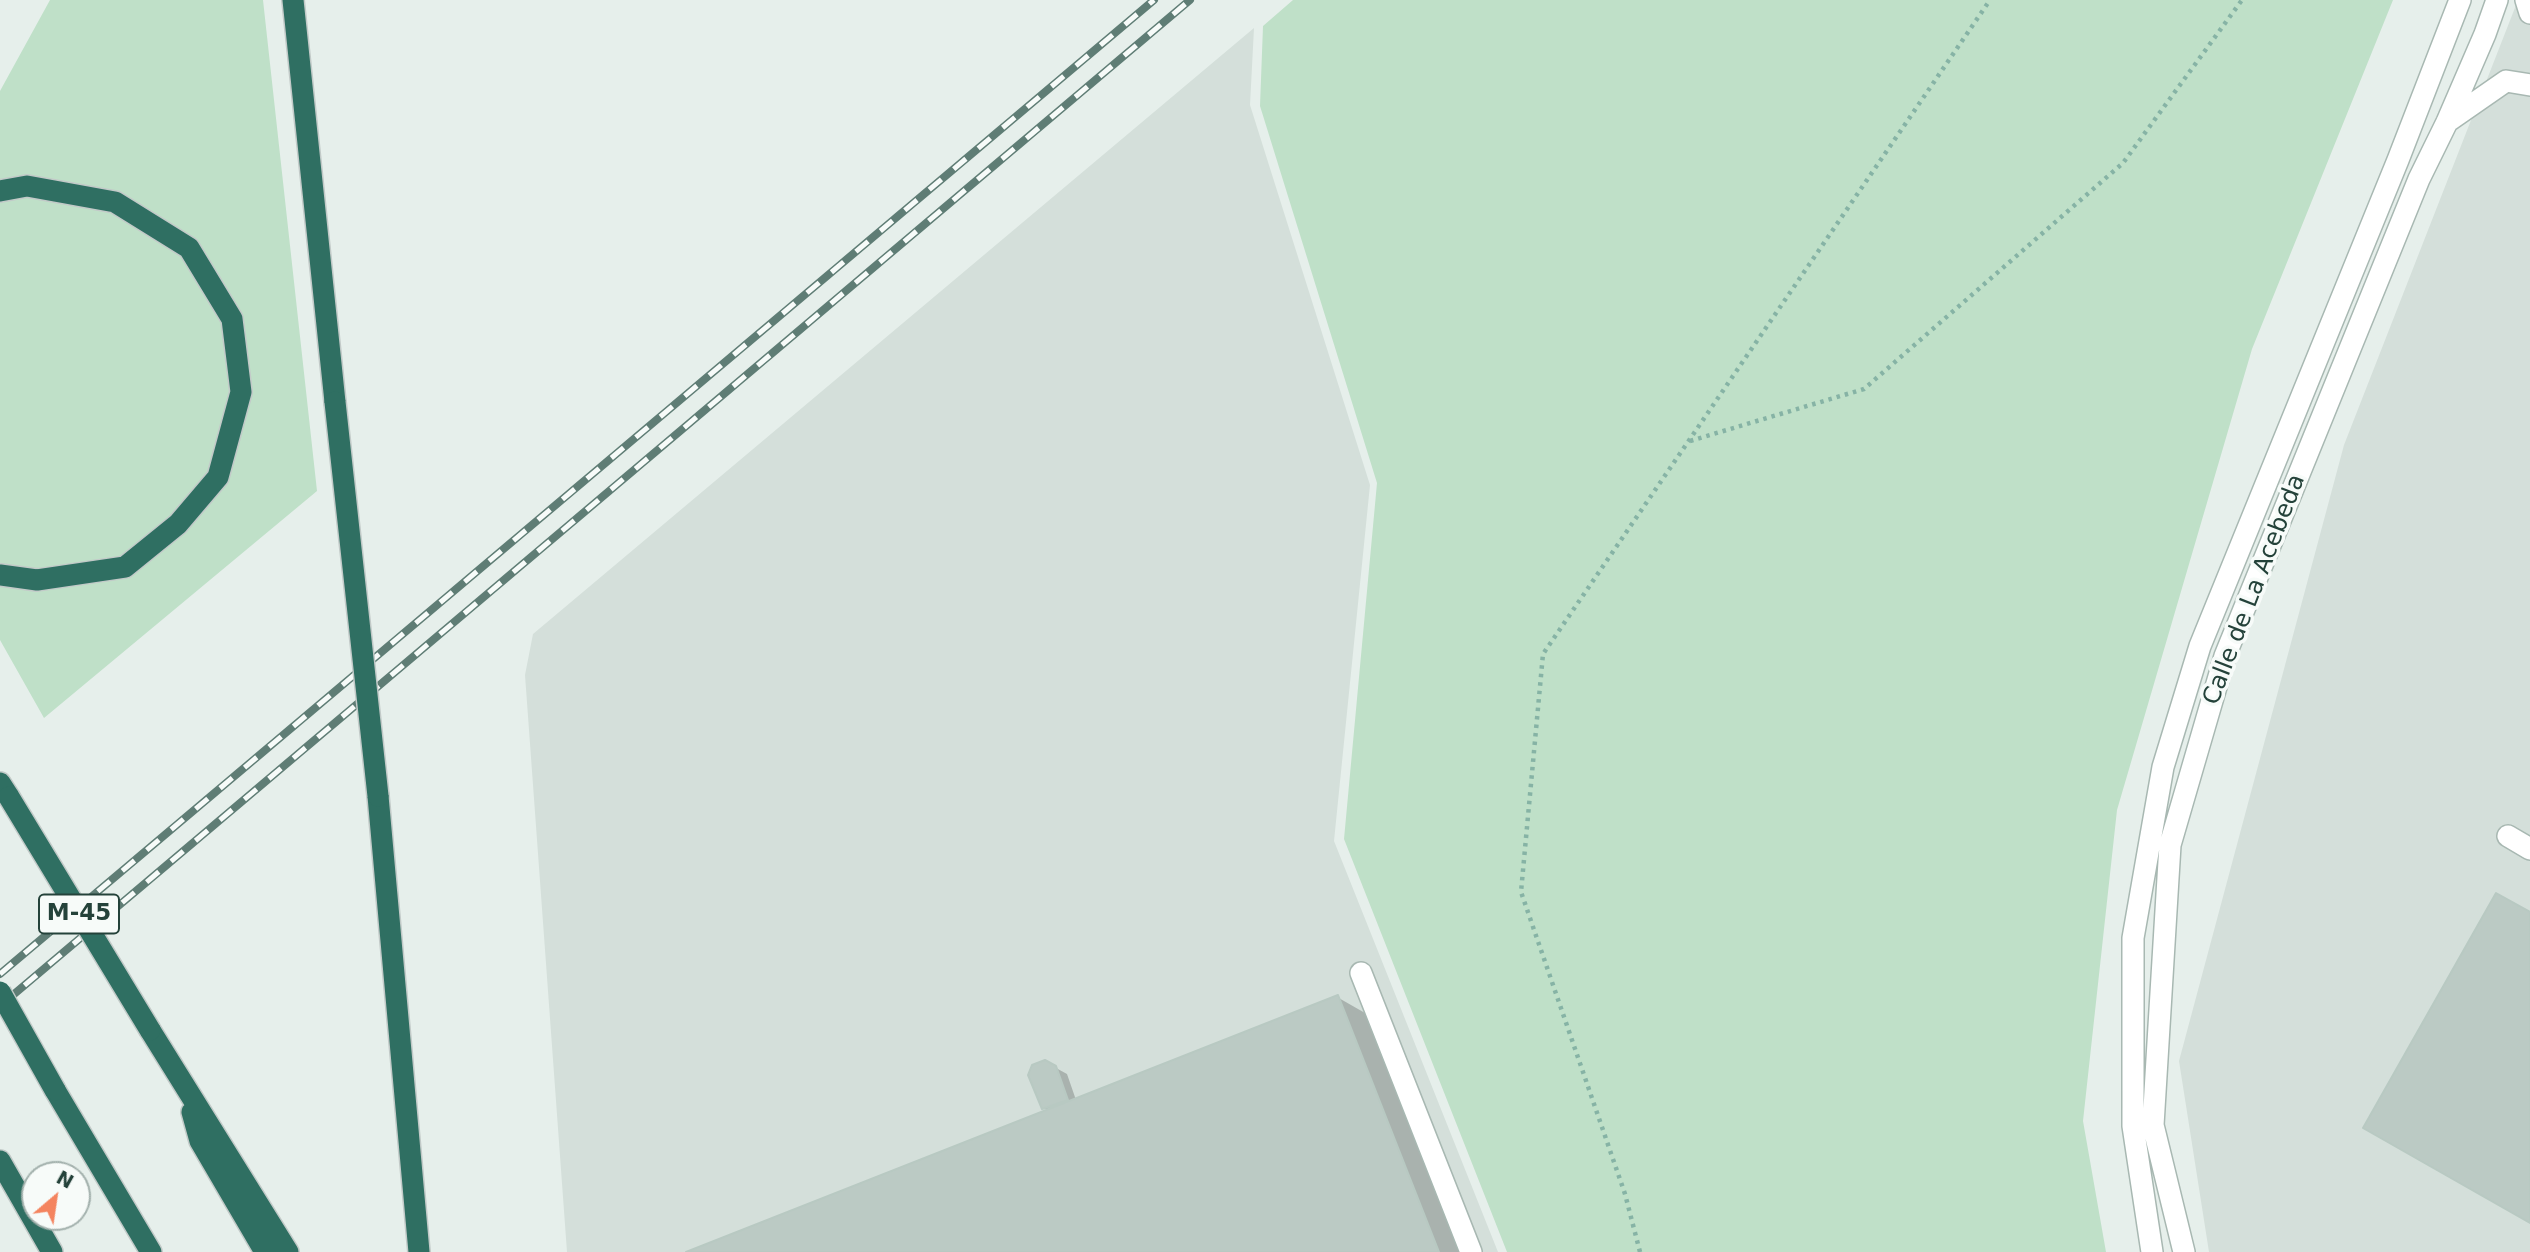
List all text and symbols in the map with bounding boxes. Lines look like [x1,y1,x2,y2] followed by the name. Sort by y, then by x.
[2198,471,2312,709] street label: Calle de La Acebeda
[39,894,119,934] road number: M-45
[21,1161,91,1231] north arrow
[53,1166,78,1193] text: N

